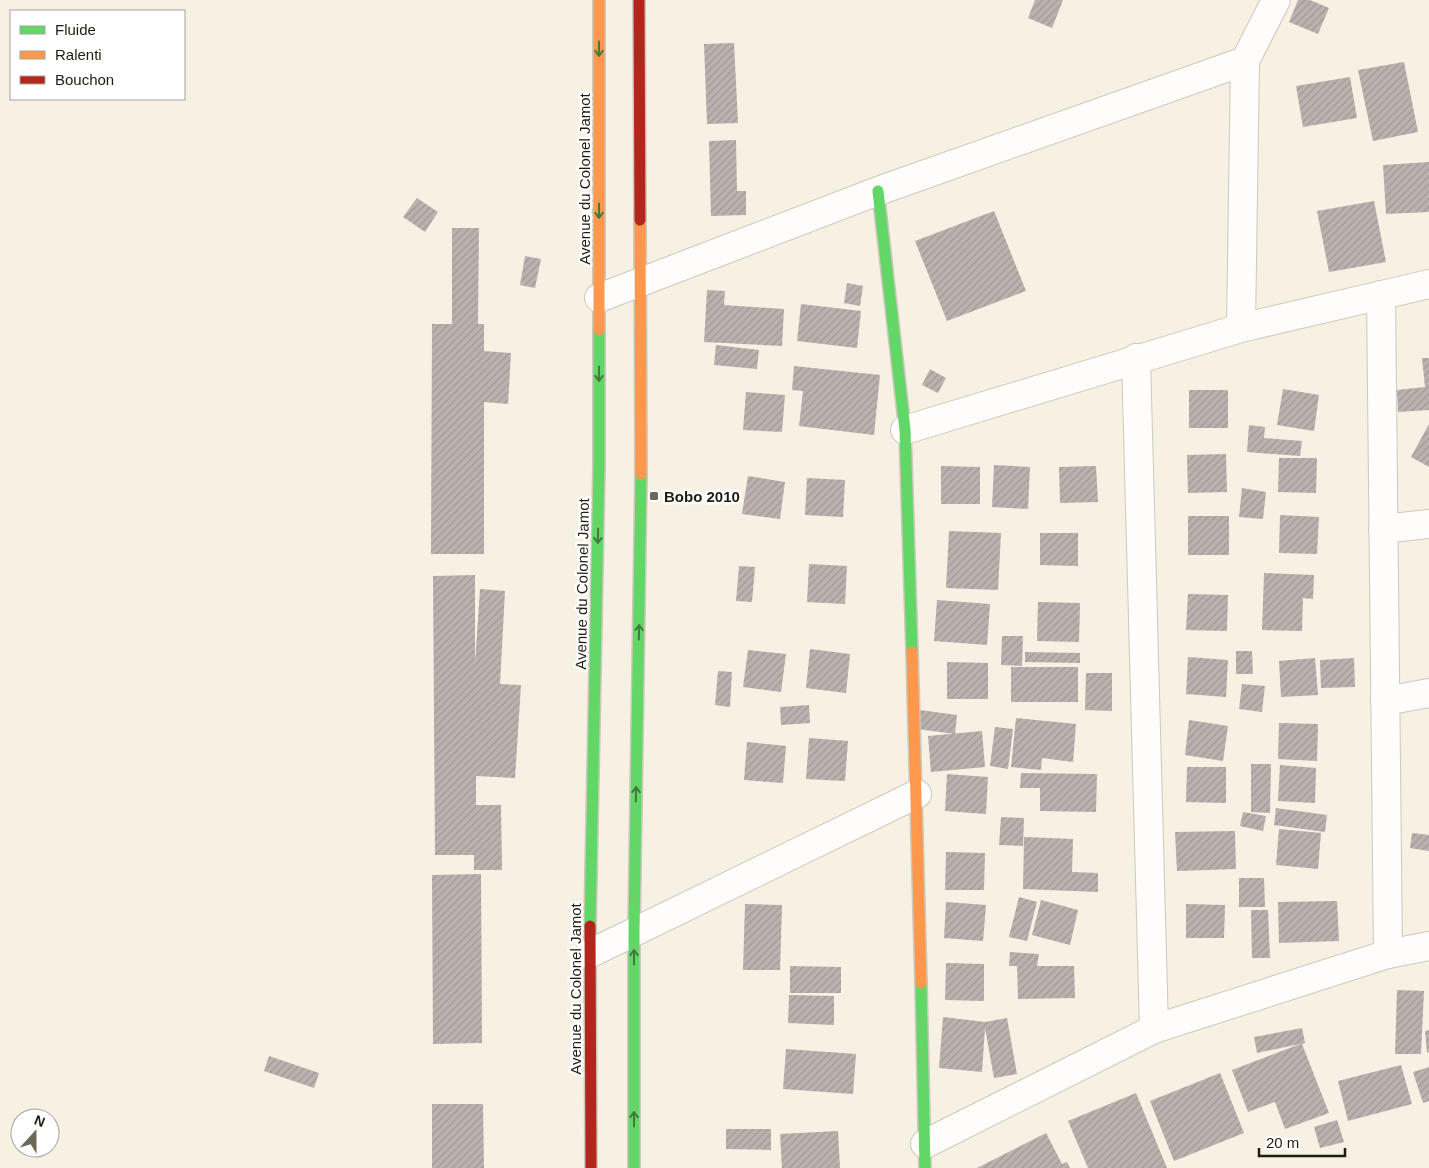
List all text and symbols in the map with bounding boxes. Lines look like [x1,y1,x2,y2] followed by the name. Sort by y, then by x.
[10,10,185,100] legend
[55,21,96,38] text: Fluide
[594,40,604,56] one-way arrow
[55,46,102,63] text: Ralenti
[55,71,114,88] text: Bouchon
[576,92,593,265] street label: Avenue du Colonel Jamot
[594,202,604,219] one-way arrow
[594,365,604,381] one-way arrow
[664,488,740,505] place label: Bobo 2010
[648,490,660,502] marker: Bobo 2010
[572,497,592,670] street label: Avenue du Colonel Jamot
[593,528,603,544] one-way arrow
[634,624,644,640] one-way arrow
[631,787,641,803] one-way arrow
[567,902,584,1075] street label: Avenue du Colonel Jamot
[629,949,639,966] one-way arrow
[10,1108,60,1158] north arrow
[32,1112,47,1130] text: N
[629,1112,639,1128] one-way arrow
[1259,1126,1345,1158] scale bar
[1266,1134,1299,1151] text: 20 m

